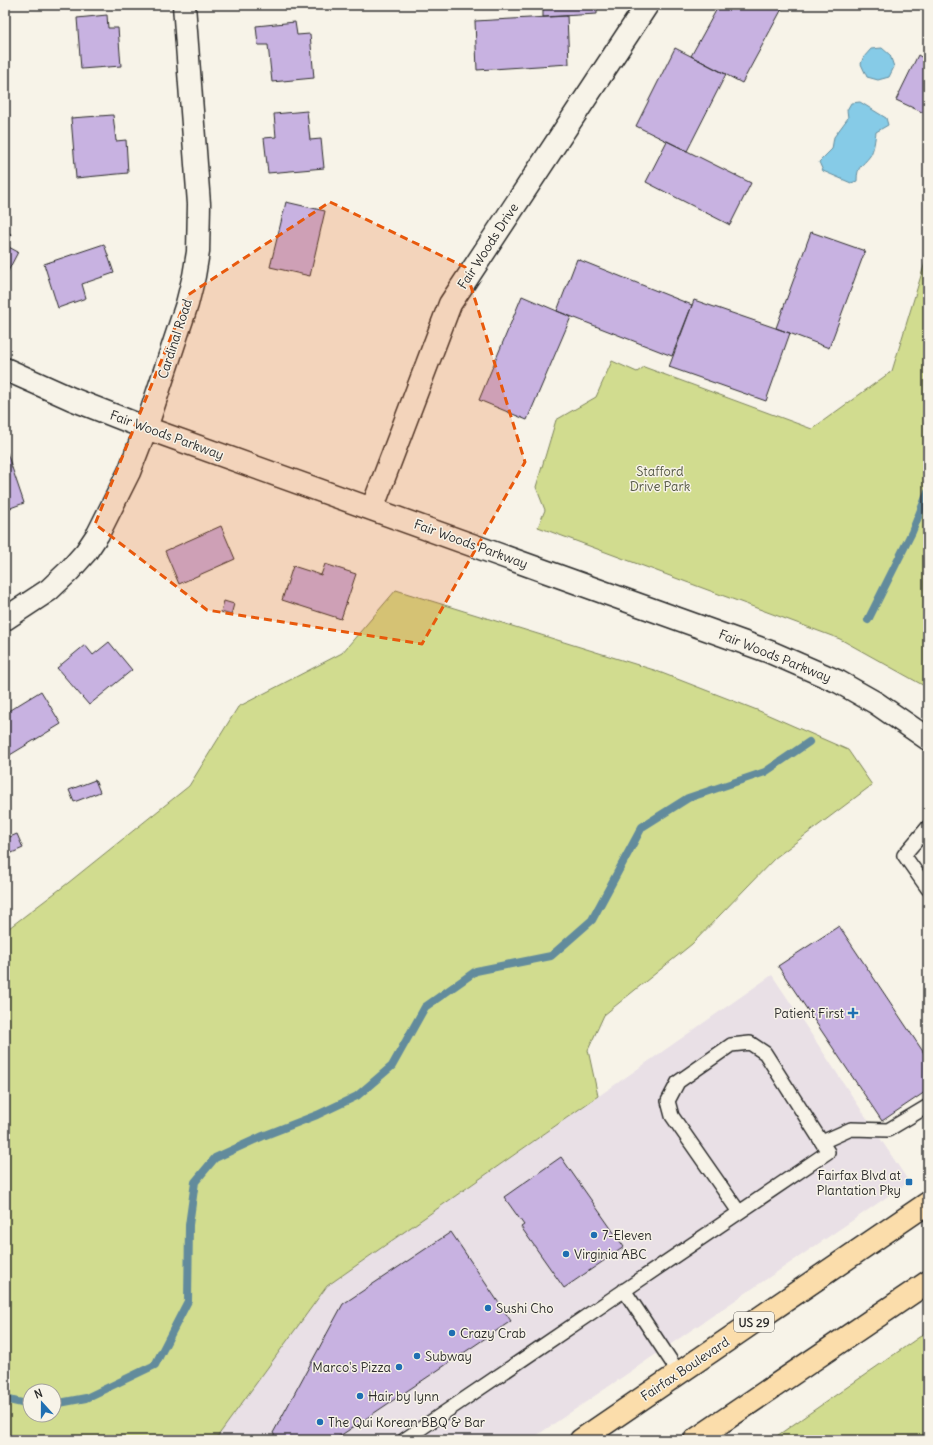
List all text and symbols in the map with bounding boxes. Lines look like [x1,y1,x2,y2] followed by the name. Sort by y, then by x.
[454,200,522,292] street label: Fair Woods Drive
[154,297,196,381] street label: Cardinal Road
[108,407,226,463] street label: Fair Woods Parkway
[630,463,691,495] park label: Stafford Drive Park
[412,516,530,572] street label: Fair Woods Parkway
[716,626,834,686] street label: Fair Woods Parkway
[774,1005,845,1022] place label: Patient First
[847,1007,859,1019] marker: Patient First
[817,1167,902,1199] place label: Fairfax Blvd at Plantation Pky
[904,1177,914,1187] marker: Fairfax Blvd at Plantation Pky
[602,1227,652,1244] place label: 7-Eleven
[589,1230,599,1240] marker: 7-Eleven
[574,1246,647,1263] place label: Virginia ABC
[561,1249,571,1259] marker: Virginia ABC
[496,1300,554,1317] place label: Sushi Cho
[483,1303,493,1313] marker: Sushi Cho
[734,1312,774,1332] road number: US 29
[460,1325,526,1342] place label: Crazy Crab
[447,1328,457,1338] marker: Crazy Crab
[637,1333,733,1405] street label: Fairfax Boulevard
[425,1348,472,1365] place label: Subway
[412,1351,422,1361] marker: Subway
[312,1359,391,1376] place label: Marco's Pizza
[394,1362,404,1372] marker: Marco's Pizza
[22,1383,62,1423] north arrow
[32,1386,44,1402] text: N
[368,1388,440,1405] place label: Hair by lynn
[355,1391,365,1401] marker: Hair by lynn
[328,1414,486,1431] place label: The Qui Korean BBQ & Bar
[315,1417,325,1427] marker: The Qui Korean BBQ & Bar

